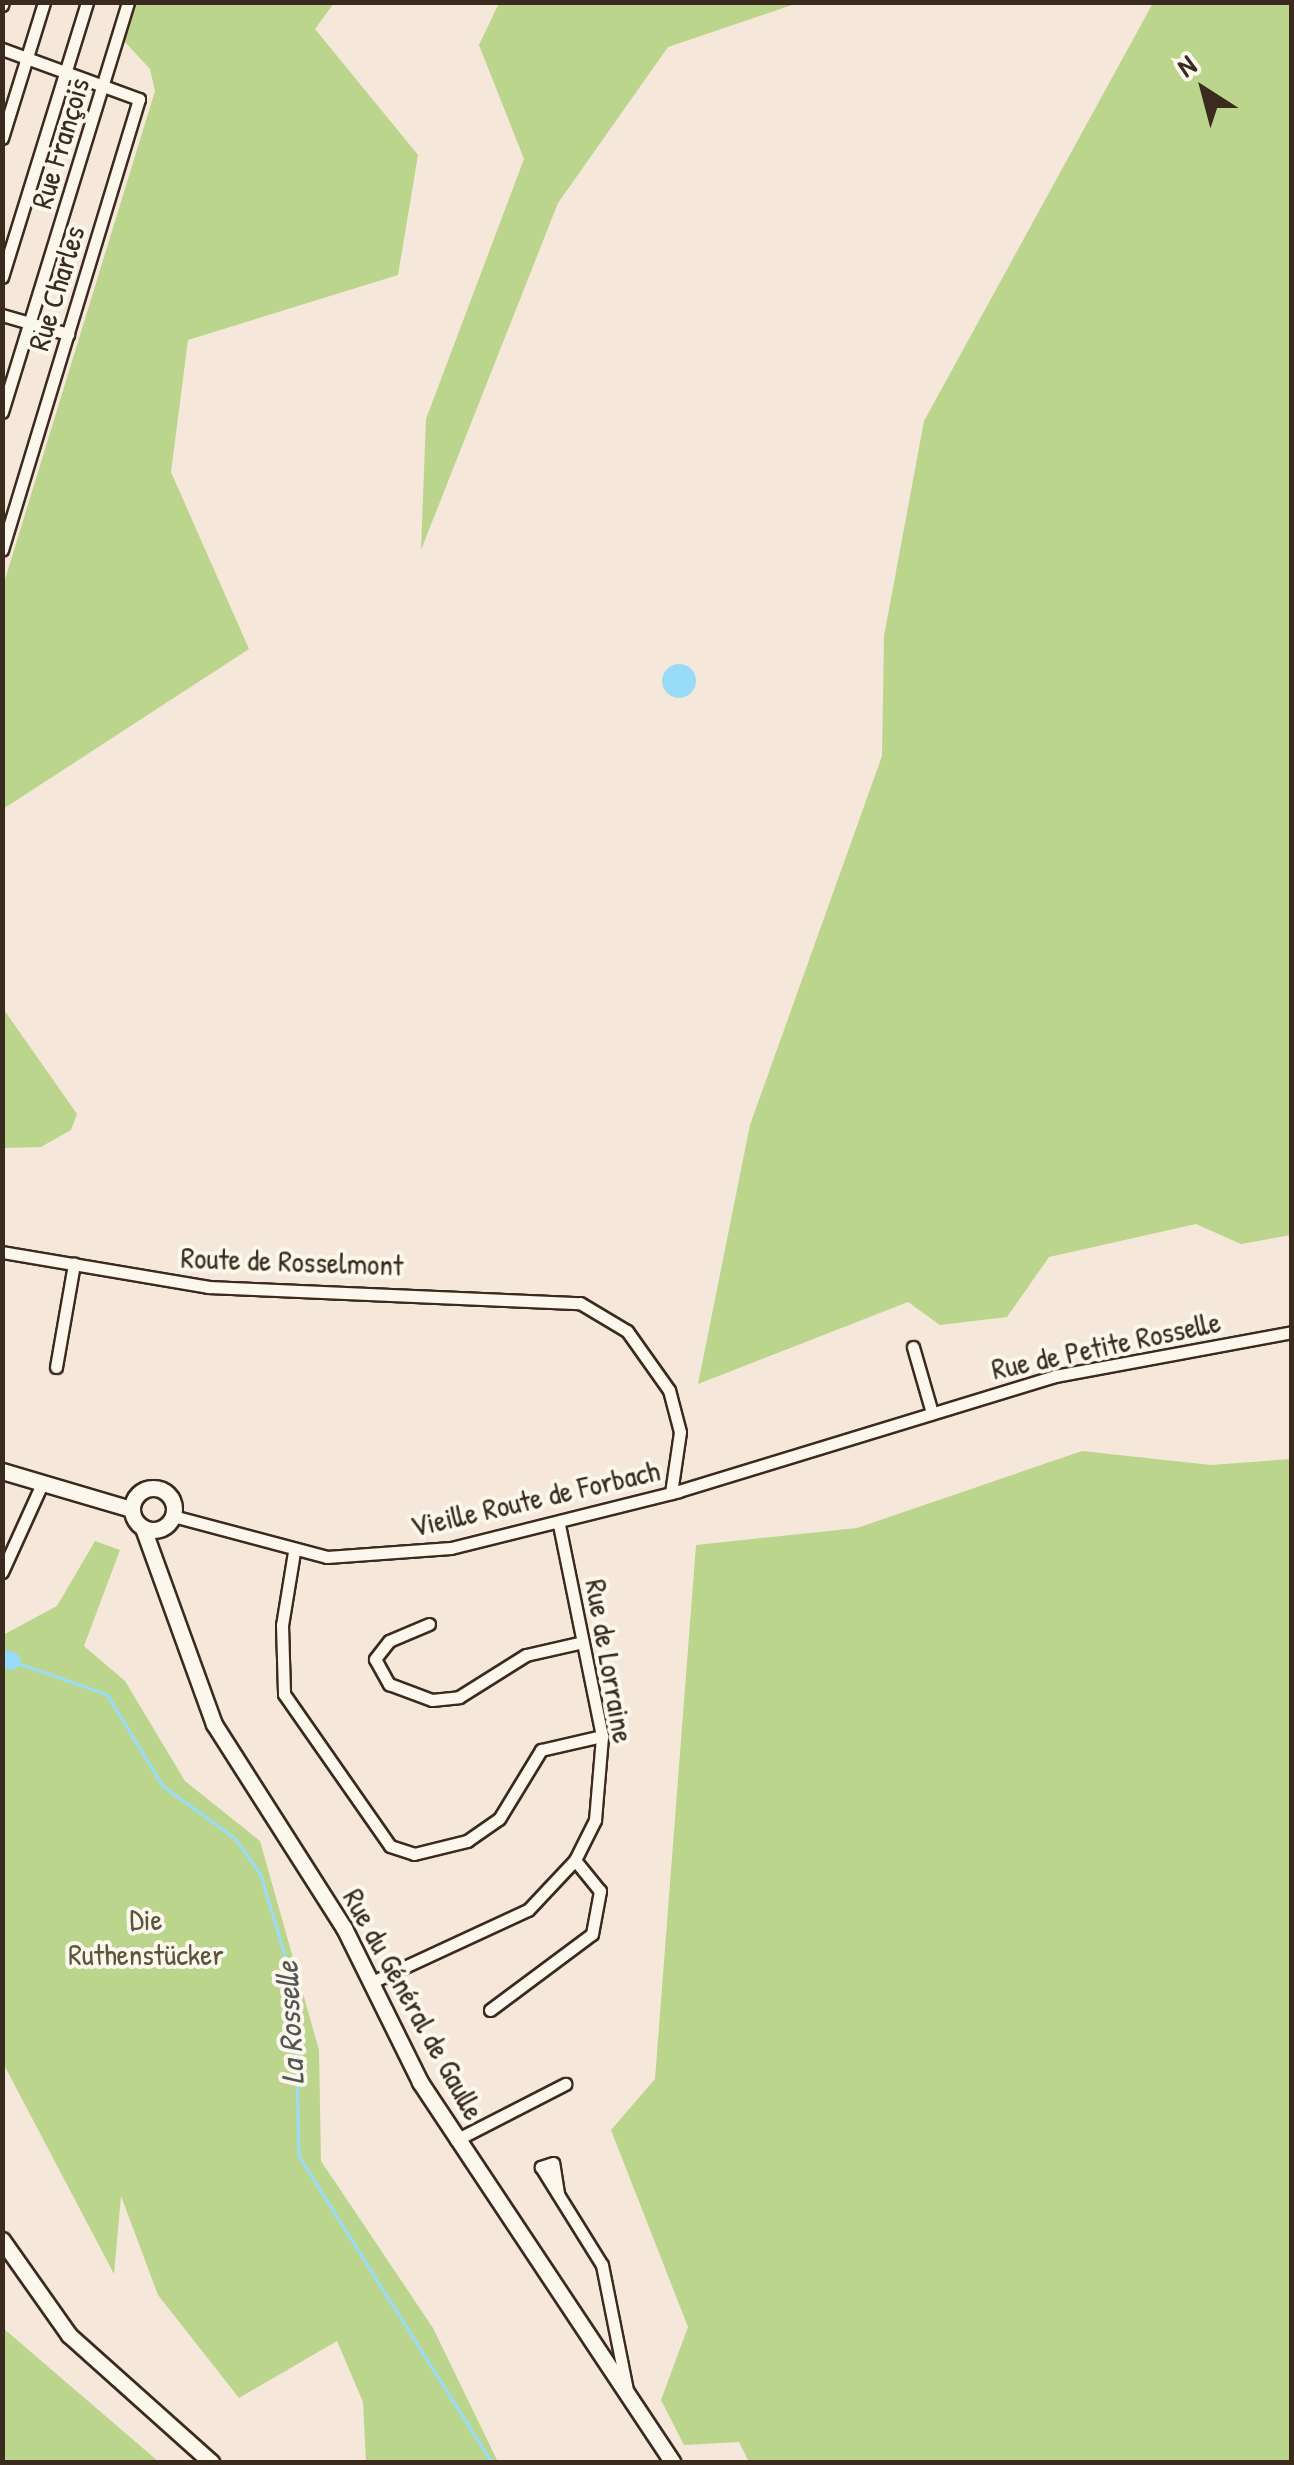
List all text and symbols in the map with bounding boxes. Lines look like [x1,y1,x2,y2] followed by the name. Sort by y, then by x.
[1154,40,1254,140] north arrow
[1169,46,1204,85] text: N
[23,73,97,213] street label: Rue François
[20,221,92,355] street label: Rue Charles
[180,1239,404,1283] street label: Route de Rosselmont
[988,1303,1224,1387] street label: Rue de Petite Rosselle
[407,1452,663,1544] street label: Vieille Route de Forbach
[578,1576,642,1746] street label: Rue de Lorraine
[336,1882,492,2126] street label: Rue du Général de Gaulle
[68,1901,224,1972] park label: Die Ruthenstücker
[268,1961,312,2085] water label: La Rosselle

